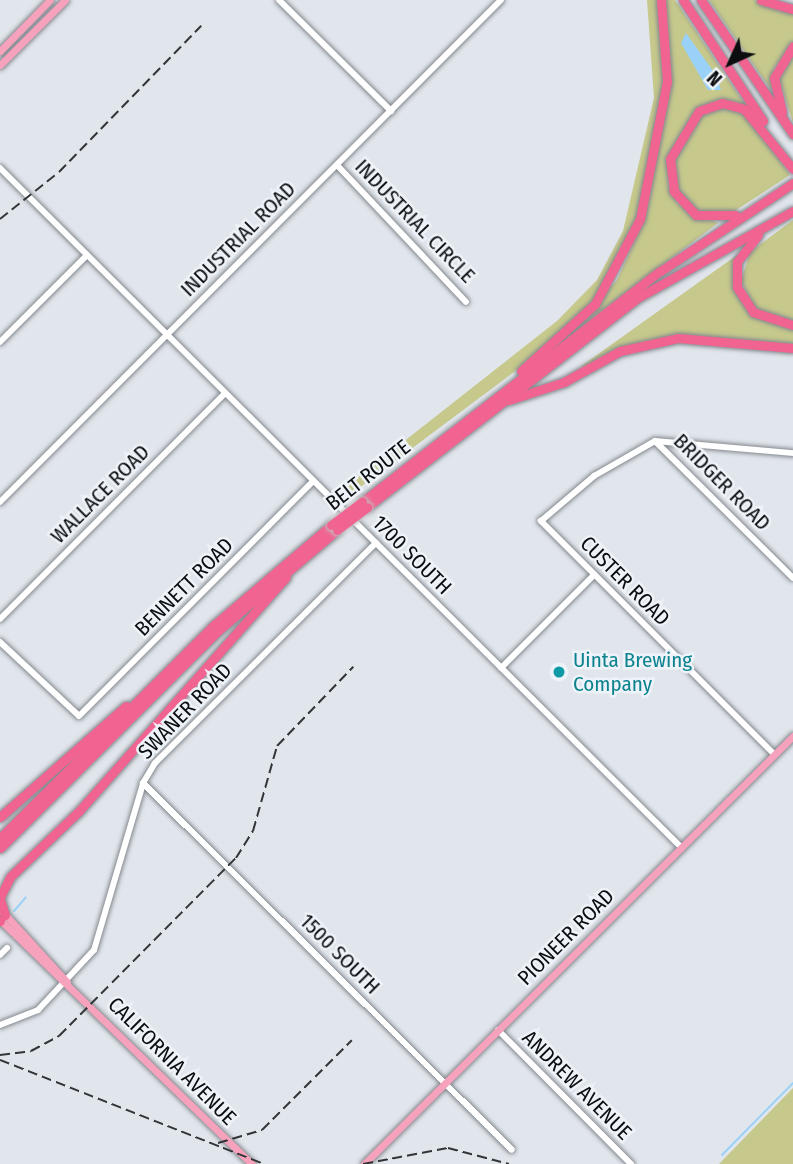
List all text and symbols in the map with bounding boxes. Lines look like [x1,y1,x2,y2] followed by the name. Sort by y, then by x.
[695,28,765,98] north arrow
[703,66,727,90] text: N
[350,154,480,288] street label: INDUSTRIAL CIRCLE
[175,176,301,302] street label: INDUSTRIAL ROAD
[668,428,776,536] street label: BRIDGER ROAD
[321,434,415,516] street label: BELT ROUTE
[45,439,155,549] street label: WALLACE ROAD
[367,510,457,600] street label: 1700 SOUTH
[575,531,675,631] street label: CUSTER ROAD
[130,533,238,641] street label: BENNETT ROAD
[573,647,692,697] place label: Uinta Brewing Company
[133,658,237,764] street label: SWANER ROAD
[551,664,567,680] marker: Uinta Brewing Company
[513,884,619,990] street label: PIONEER ROAD
[295,909,385,999] street label: 1500 SOUTH
[103,992,241,1130] street label: CALIFORNIA AVENUE
[517,1025,637,1145] street label: ANDREW AVENUE

